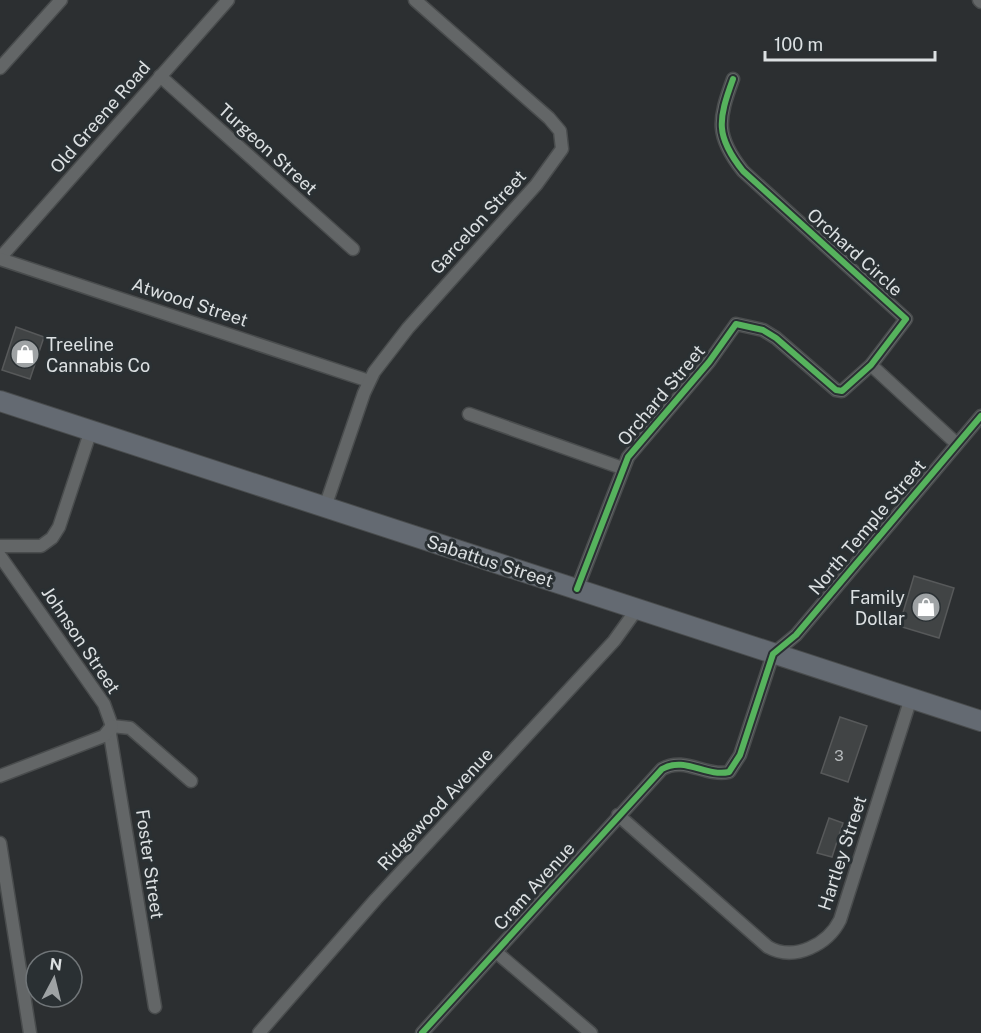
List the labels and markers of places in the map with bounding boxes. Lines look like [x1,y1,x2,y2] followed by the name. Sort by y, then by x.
[46,334,150,376] place label: Treeline Cannabis Co
[9,338,41,370] shop icon: Treeline Cannabis Co
[850,587,905,629] place label: Family Dollar
[910,591,942,623] shop icon: Family Dollar

